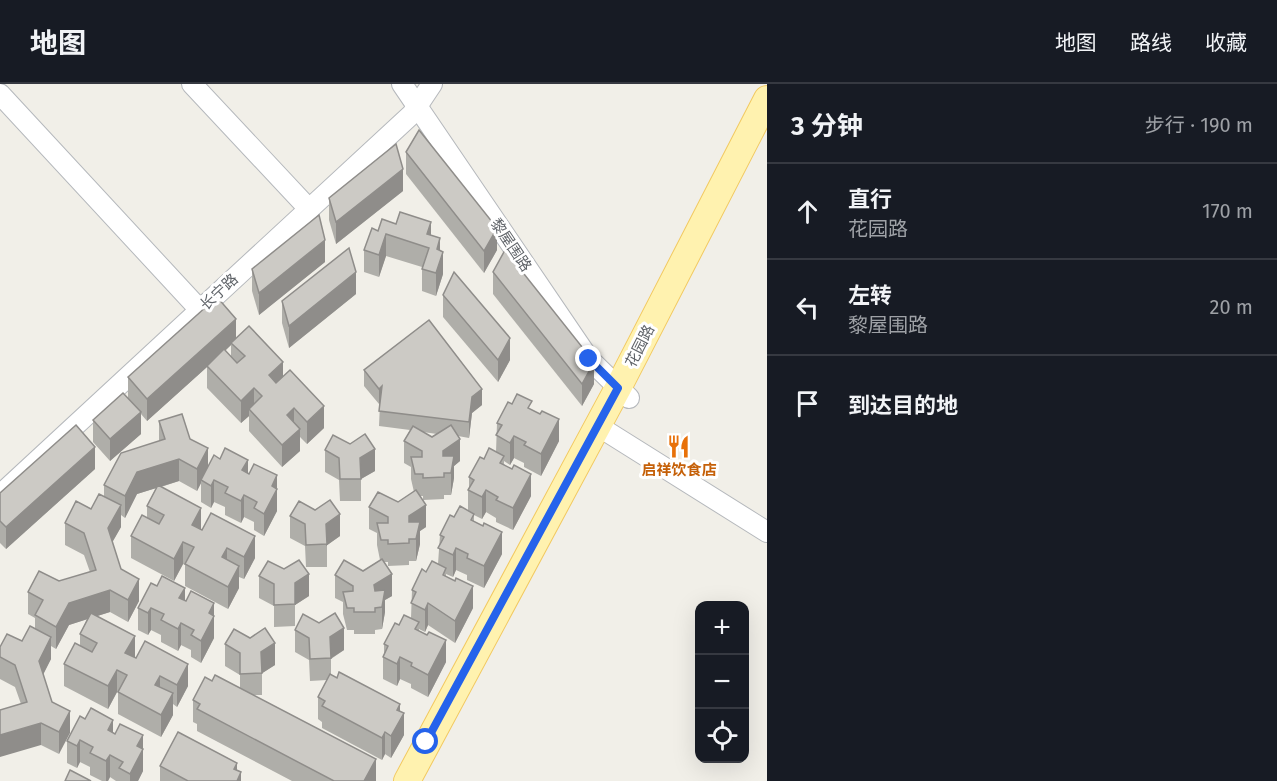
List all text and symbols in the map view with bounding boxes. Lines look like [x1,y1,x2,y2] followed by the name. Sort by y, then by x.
[30,27,86,60] text: 地图
[1055,30,1097,56] text: 地图
[1130,30,1172,56] text: 路线
[1205,30,1247,56] text: 收藏
[791,111,863,142] text: 3 分钟
[1145,113,1253,137] text: 步行 · 190 m
[848,186,892,213] text: 直行
[791,195,824,228] icon: ahead
[1202,199,1253,223] text: 170 m
[487,215,535,275] street label: 黎屋围路
[848,217,908,241] text: 花园路
[196,270,242,314] street label: 长宁路
[848,282,892,309] text: 左转
[791,291,824,324] icon: left
[1210,295,1253,319] text: 20 m
[848,313,928,337] text: 黎屋围路
[622,322,658,370] street label: 花园路
[575,345,601,371] route end
[791,387,824,420] icon: arrive
[848,392,958,419] text: 到达目的地
[666,433,692,459] restaurant icon: 启祥饮食店
[641,461,717,479] place label: 启祥饮食店
[695,601,749,763] map controls
[695,601,749,655] button: +
[695,655,749,709] button: −
[695,709,749,763] button: locate
[412,728,438,754] route start

